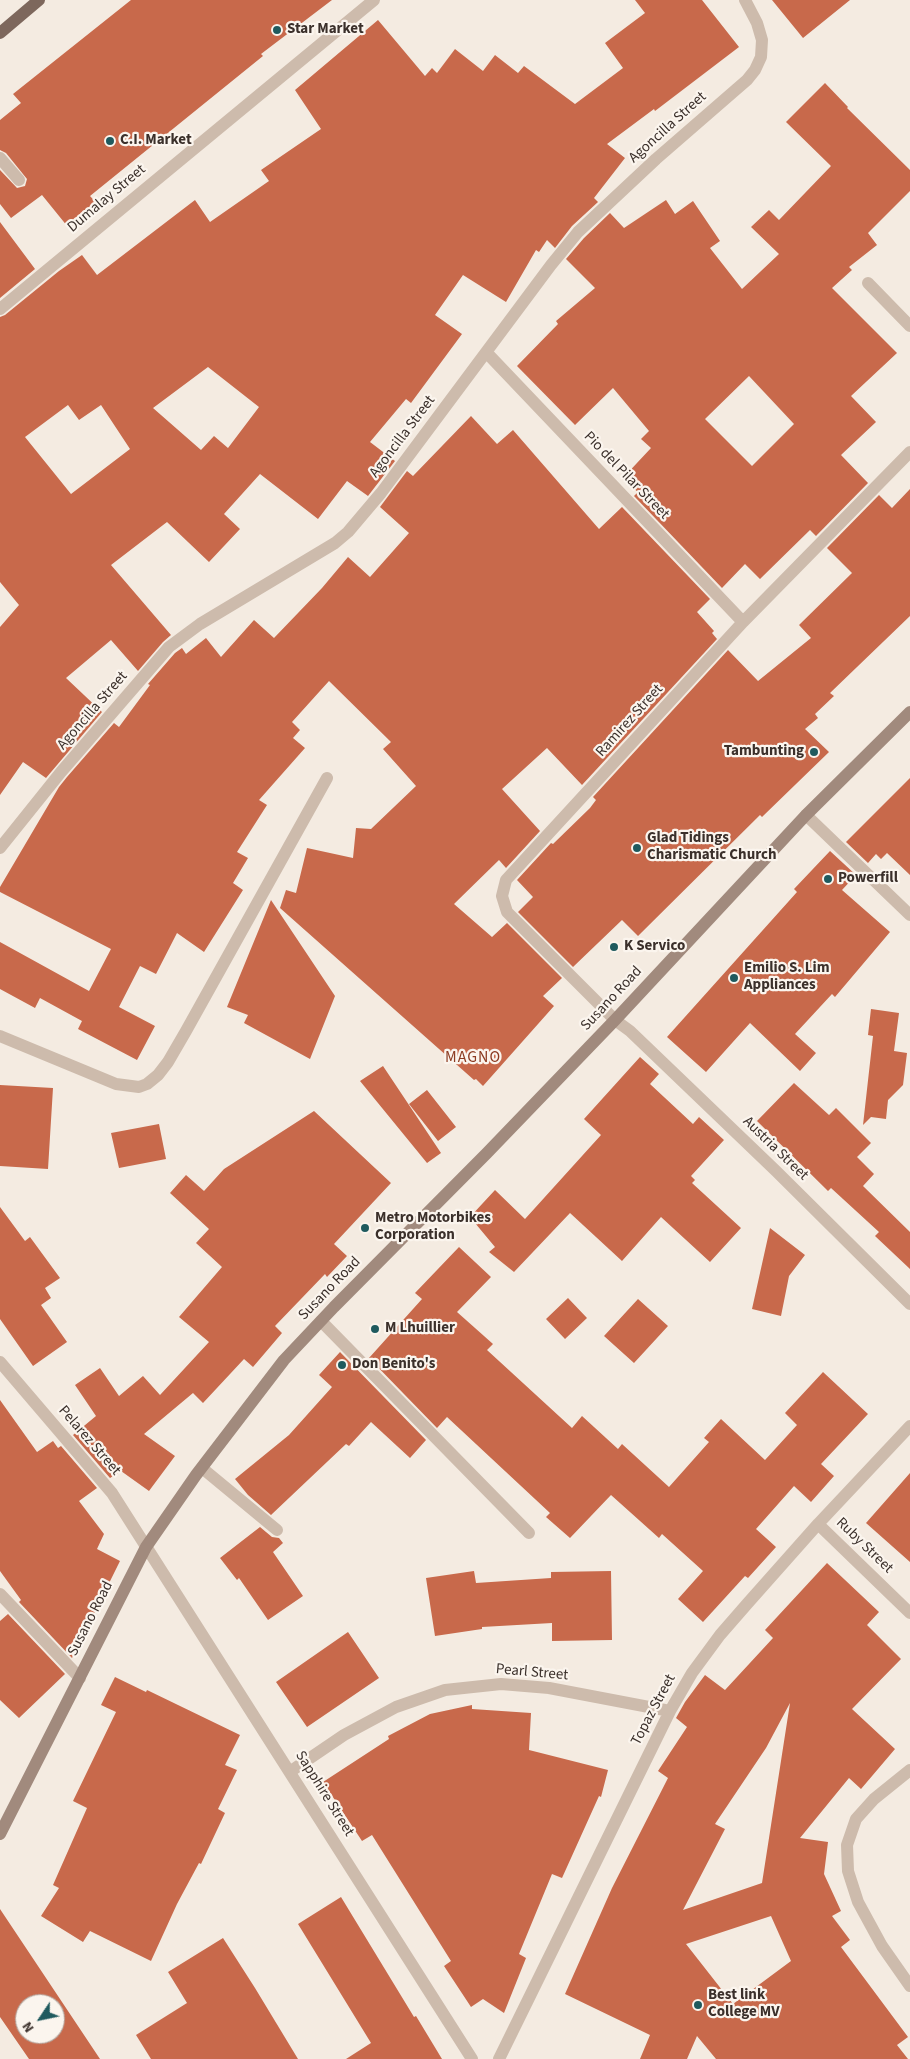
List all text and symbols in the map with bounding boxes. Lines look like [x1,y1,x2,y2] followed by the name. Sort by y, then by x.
[287,21,364,39] place label: Star Market
[271,24,283,36] marker: Star Market
[626,88,710,168] street label: Agoncilla Street
[120,132,192,150] place label: C.I. Market
[104,135,116,147] marker: C.I. Market
[64,161,150,237] street label: Dumalay Street
[366,392,440,482] street label: Agoncilla Street
[579,428,673,524] street label: Pio del Pilar Street
[54,668,132,754] street label: Agoncilla Street
[593,681,667,761] street label: Ramirez Street
[724,743,804,761] place label: Tambunting
[808,746,820,758] marker: Tambunting
[647,830,777,865] place label: Glad Tidings Charismatic Church
[631,842,643,854] marker: Glad Tidings Charismatic Church
[838,870,898,888] place label: Powerfill
[822,873,834,885] marker: Powerfill
[624,938,685,956] place label: K Servico
[608,941,620,953] marker: K Servico
[744,960,830,995] place label: Emilio S. Lim Appliances
[578,963,646,1035] street label: Susano Road
[728,972,740,984] marker: Emilio S. Lim Appliances
[444,1048,502,1068] district label: MAGNO
[738,1113,812,1185] street label: Austria Street
[375,1210,491,1245] place label: Metro Motorbikes Corporation
[359,1222,371,1234] marker: Metro Motorbikes Corporation
[295,1253,365,1325] street label: Susano Road
[385,1320,455,1338] place label: M Lhuillier
[369,1323,381,1335] marker: M Lhuillier
[352,1356,435,1374] place label: Don Benito's
[336,1359,348,1371] marker: Don Benito's
[54,1402,124,1480] street label: Pelarez Street
[832,1514,896,1578] street label: Ruby Street
[64,1579,118,1659] street label: Susano Road
[495,1661,569,1685] street label: Pearl Street
[628,1671,680,1749] street label: Topaz Street
[291,1748,357,1840] street label: Sapphire Street
[708,1987,780,2022] place label: Best link College MV
[15,1994,65,2044] north arrow
[692,1999,704,2011] marker: Best link College MV
[17,2017,39,2036] text: N

